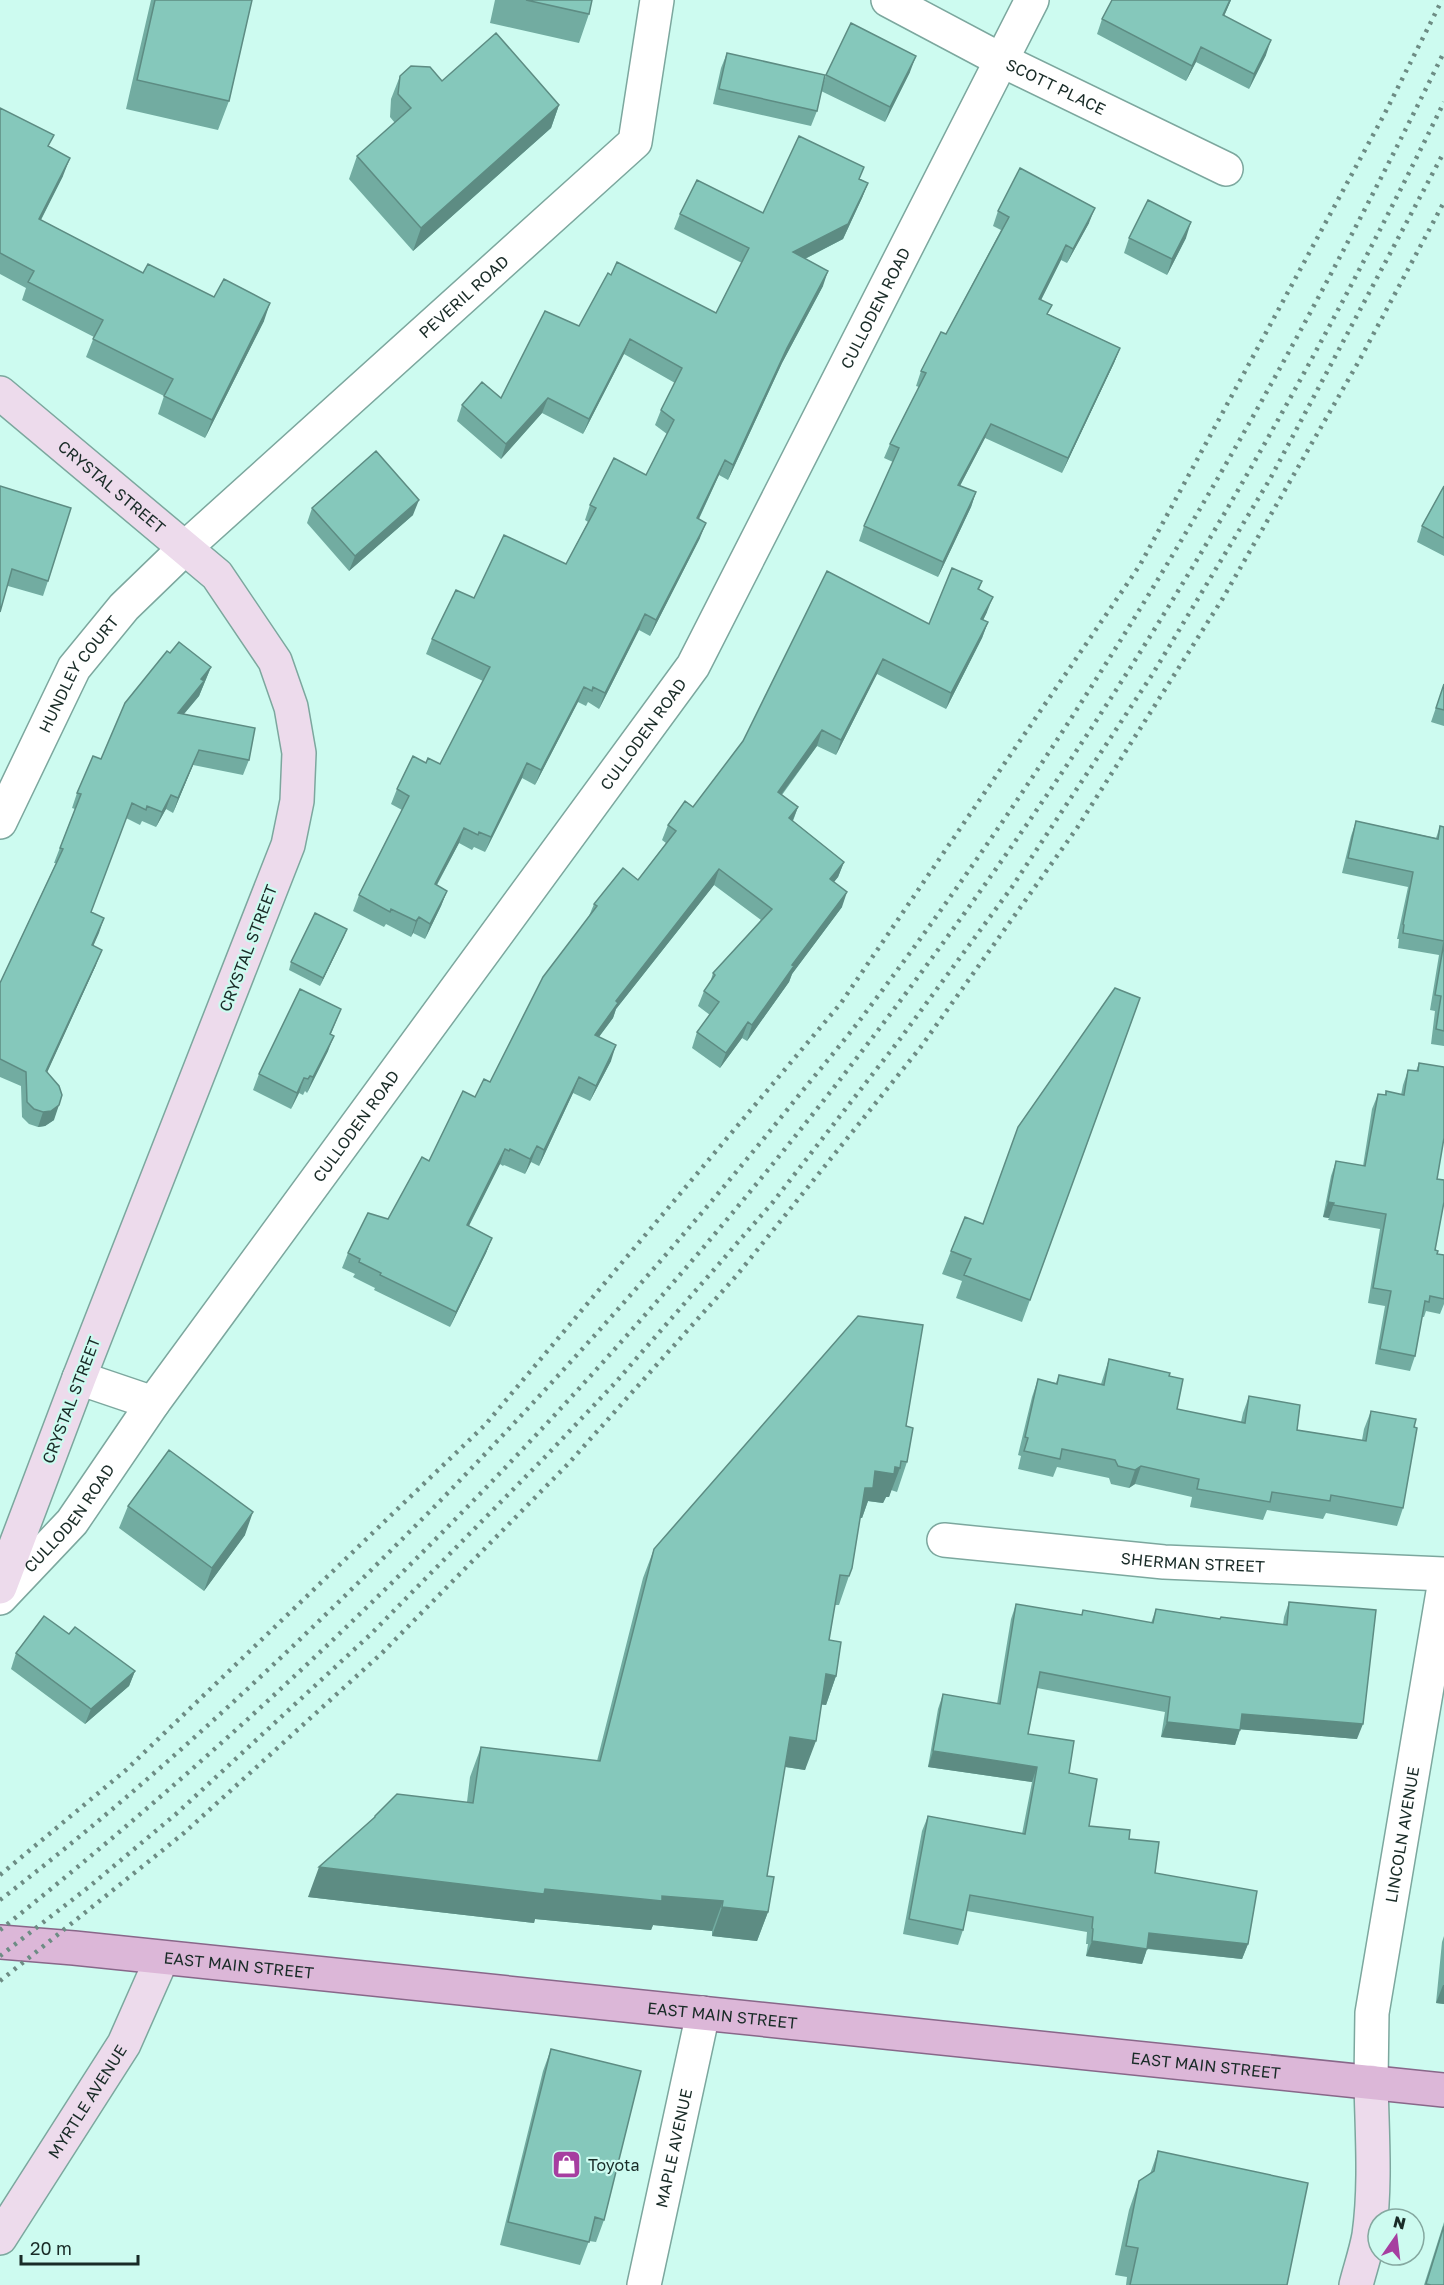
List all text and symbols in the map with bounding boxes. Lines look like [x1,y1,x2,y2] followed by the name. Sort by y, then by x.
[1003,54,1109,119] street label: SCOTT PLACE
[836,244,914,372] street label: CULLODEN ROAD
[415,251,513,342] street label: PEVERIL ROAD
[54,436,170,538] street label: CRYSTAL STREET
[34,611,123,736] street label: HUNDLEY COURT
[596,674,691,794] street label: CULLODEN ROAD
[215,882,281,1014] street label: CRYSTAL STREET
[308,1066,403,1186] street label: CULLODEN ROAD
[38,1334,104,1466] street label: CRYSTAL STREET
[20,1460,119,1576] street label: CULLODEN ROAD
[1120,1548,1265,1576] street label: SHERMAN STREET
[1381,1765,1423,1904] street label: LINCOLN AVENUE
[163,1947,315,1983] street label: EAST MAIN STREET
[646,1997,798,2033] street label: EAST MAIN STREET
[44,2041,131,2162] street label: MYRTLE AVENUE
[1130,2048,1282,2083] street label: EAST MAIN STREET
[651,2087,696,2210] street label: MAPLE AVENUE
[551,2149,583,2181] shop icon: Toyota
[588,2155,639,2175] place label: Toyota
[1366,2207,1426,2267] north arrow
[1391,2211,1408,2234] text: N
[21,2228,138,2266] scale bar
[30,2237,72,2259] text: 20 m

